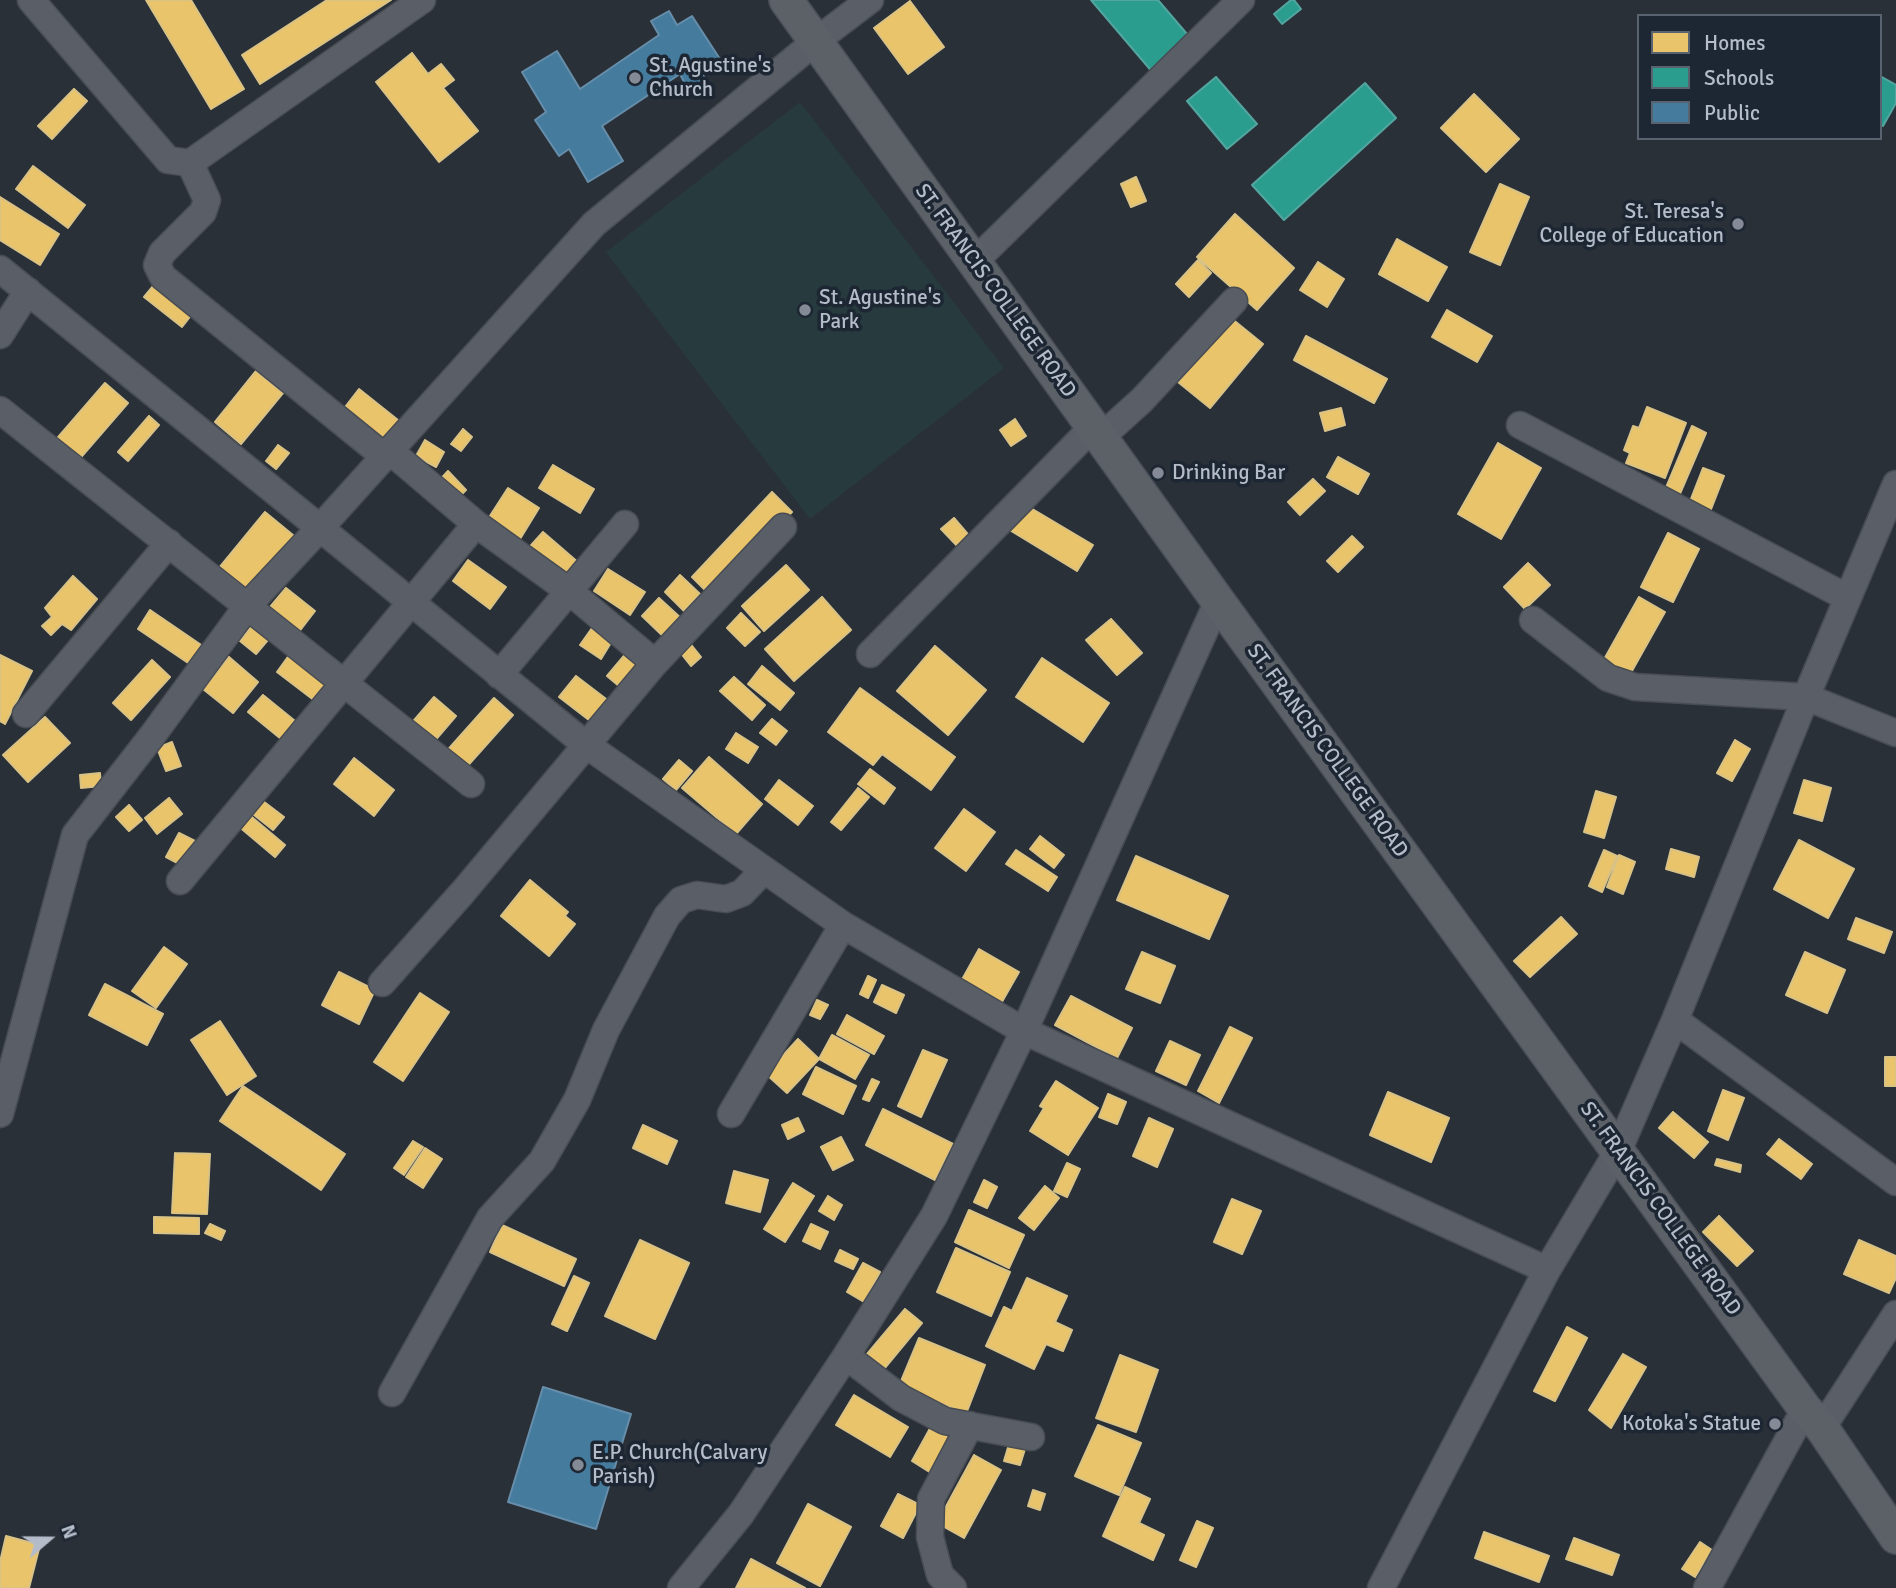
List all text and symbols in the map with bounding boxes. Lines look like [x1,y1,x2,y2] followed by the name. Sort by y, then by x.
[1637,14,1882,140] legend
[1704,30,1766,56] text: Homes
[649,53,771,103] place label: St. Agustine's Church
[1704,65,1774,91] text: Schools
[627,70,643,86] marker: St. Agustine's Church
[1704,100,1760,126] text: Public
[909,179,1081,403] street label: ST. FRANCIS COLLEGE ROAD
[1539,199,1724,249] place label: St. Teresa's College of Education
[1730,216,1746,232] marker: St. Teresa's College of Education
[819,285,941,335] place label: St. Agustine's Park
[797,302,813,318] marker: St. Agustine's Park
[1172,460,1285,486] place label: Drinking Bar
[1150,465,1166,481] marker: Drinking Bar
[1241,639,1413,863] street label: ST. FRANCIS COLLEGE ROAD
[1574,1097,1746,1321] street label: ST. FRANCIS COLLEGE ROAD
[1622,1411,1761,1437] place label: Kotoka's Statue
[1767,1416,1783,1432] marker: Kotoka's Statue
[592,1440,767,1490] place label: E.P. Church(Calvary Parish)
[570,1457,586,1473] marker: E.P. Church(Calvary Parish)
[14,1504,84,1574] north arrow
[55,1522,82,1542] text: N

